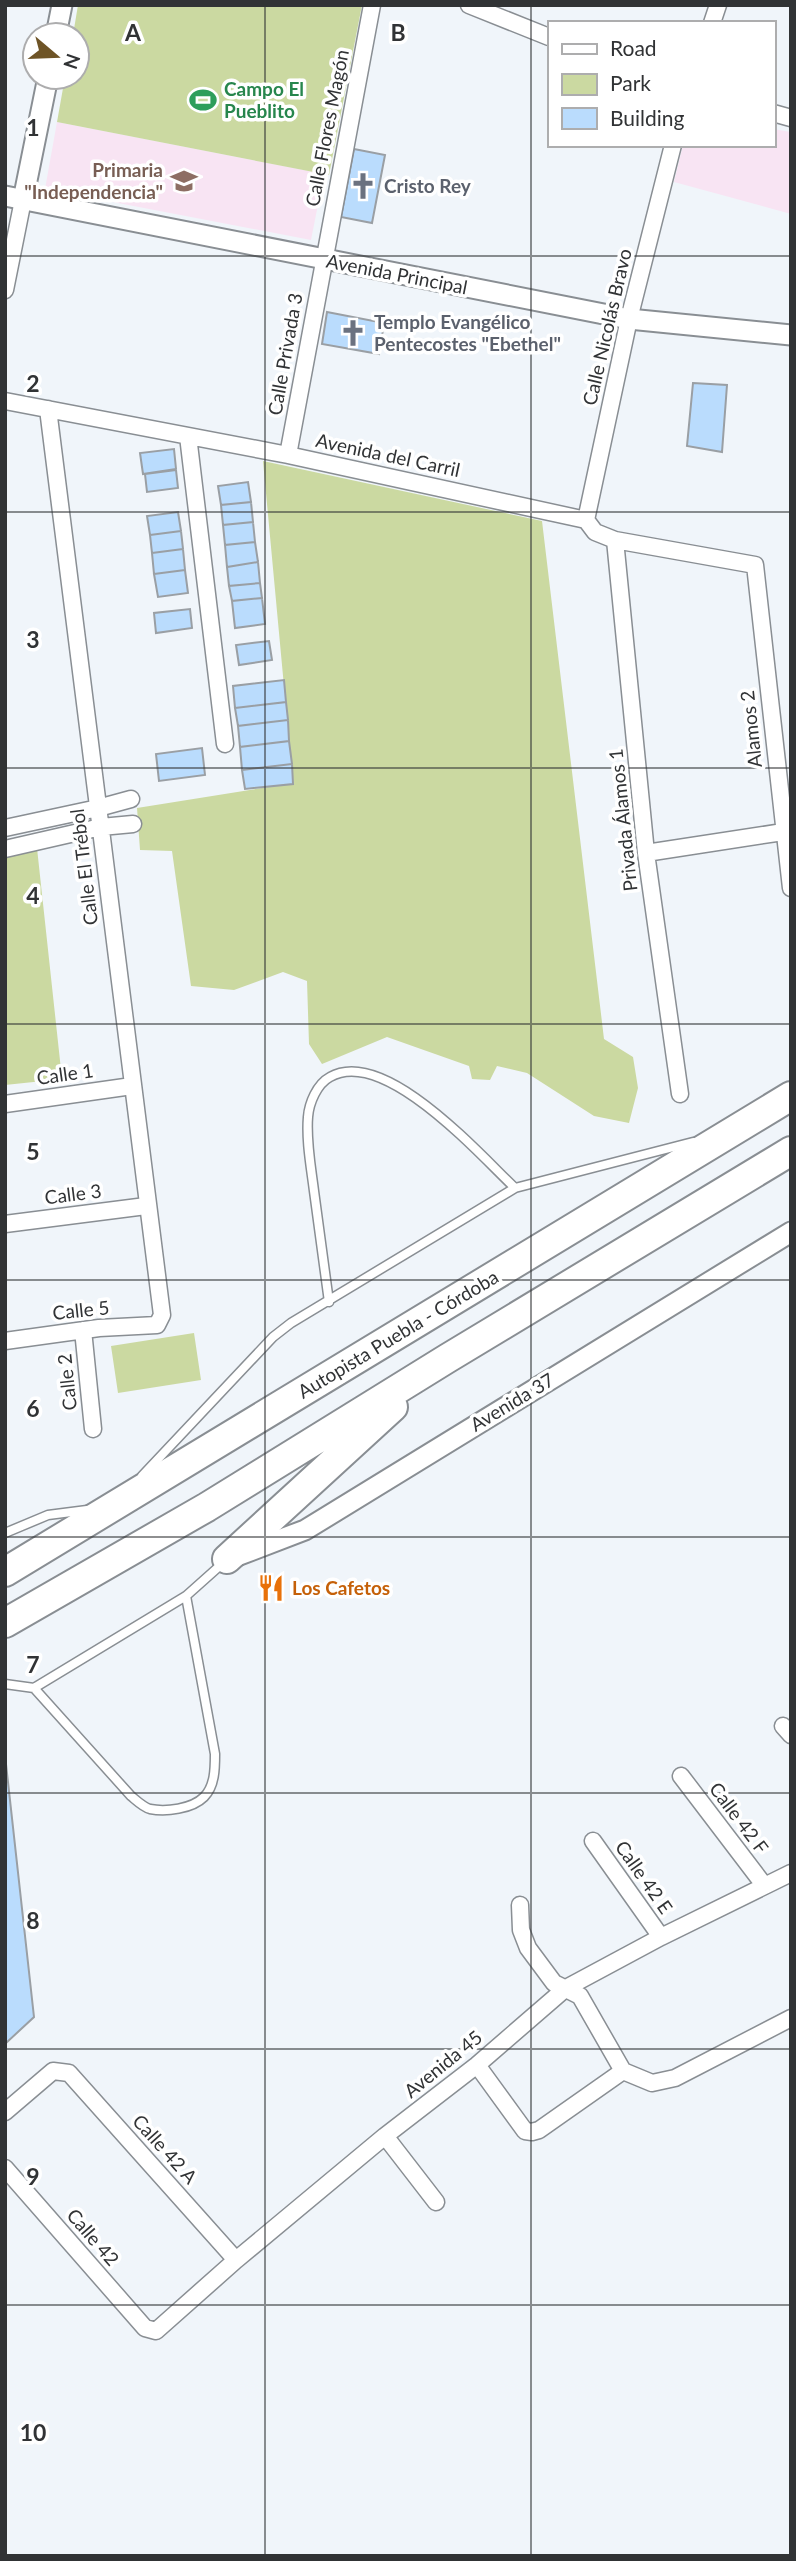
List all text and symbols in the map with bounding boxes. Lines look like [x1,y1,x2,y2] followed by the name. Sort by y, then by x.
[124,18,142,46] text: A
[390,18,406,46] text: B
[21,21,91,91] north arrow
[548,21,775,147] legend
[610,35,657,60] text: Road
[300,47,353,208] street label: Calle Flores Magón
[59,51,86,72] text: N
[610,70,651,95] text: Park
[224,77,304,122] place label: Campo El Pueblito
[188,85,218,115] sports icon: Campo El Pueblito
[610,105,685,130] text: Building
[26,113,40,141] text: 1
[24,158,163,203] place label: Primaria "Independencia"
[169,166,199,196] school or university icon: Primaria "Independencia"
[348,171,378,201] church icon: Cristo Rey
[384,174,472,197] place label: Cristo Rey
[577,246,636,407] street label: Calle Nicolás Bravo
[325,249,470,298] street label: Avenida Principal
[262,291,307,417] street label: Calle Privada 3
[374,310,561,355] place label: Templo Evangélico Pentecostes "Ebethel"
[338,318,368,348] church icon: Templo Evangélico Pentecostes "Ebethel"
[26,369,40,397] text: 2
[314,428,462,481] street label: Avenida del Carril
[26,625,40,653] text: 3
[735,689,766,769] street label: Alamos 2
[604,748,641,893] street label: Privada Álamos 1
[65,807,102,927] street label: Calle El Trébol
[26,881,40,909] text: 4
[35,1058,95,1089] street label: Calle 1
[26,1137,40,1165] text: 5
[43,1179,103,1208] street label: Calle 3
[293,1265,502,1403] street label: Autopista Puebla - Córdoba
[51,1295,111,1324] street label: Calle 5
[52,1352,81,1412] street label: Calle 2
[466,1368,558,1436] street label: Avenida 37
[26,1394,40,1422] text: 6
[256,1573,286,1603] restaurant icon: Los Cafetos
[292,1576,390,1599] place label: Los Cafetos
[26,1650,40,1678] text: 7
[705,1777,774,1858] street label: Calle 42 F
[611,1836,678,1918] street label: Calle 42 E
[26,1906,40,1934] text: 8
[399,2025,486,2102] street label: Avenida 45
[128,2109,202,2188] street label: Calle 42 A
[26,2162,40,2190] text: 9
[62,2203,124,2270] street label: Calle 42
[20,2418,46,2446] text: 10

